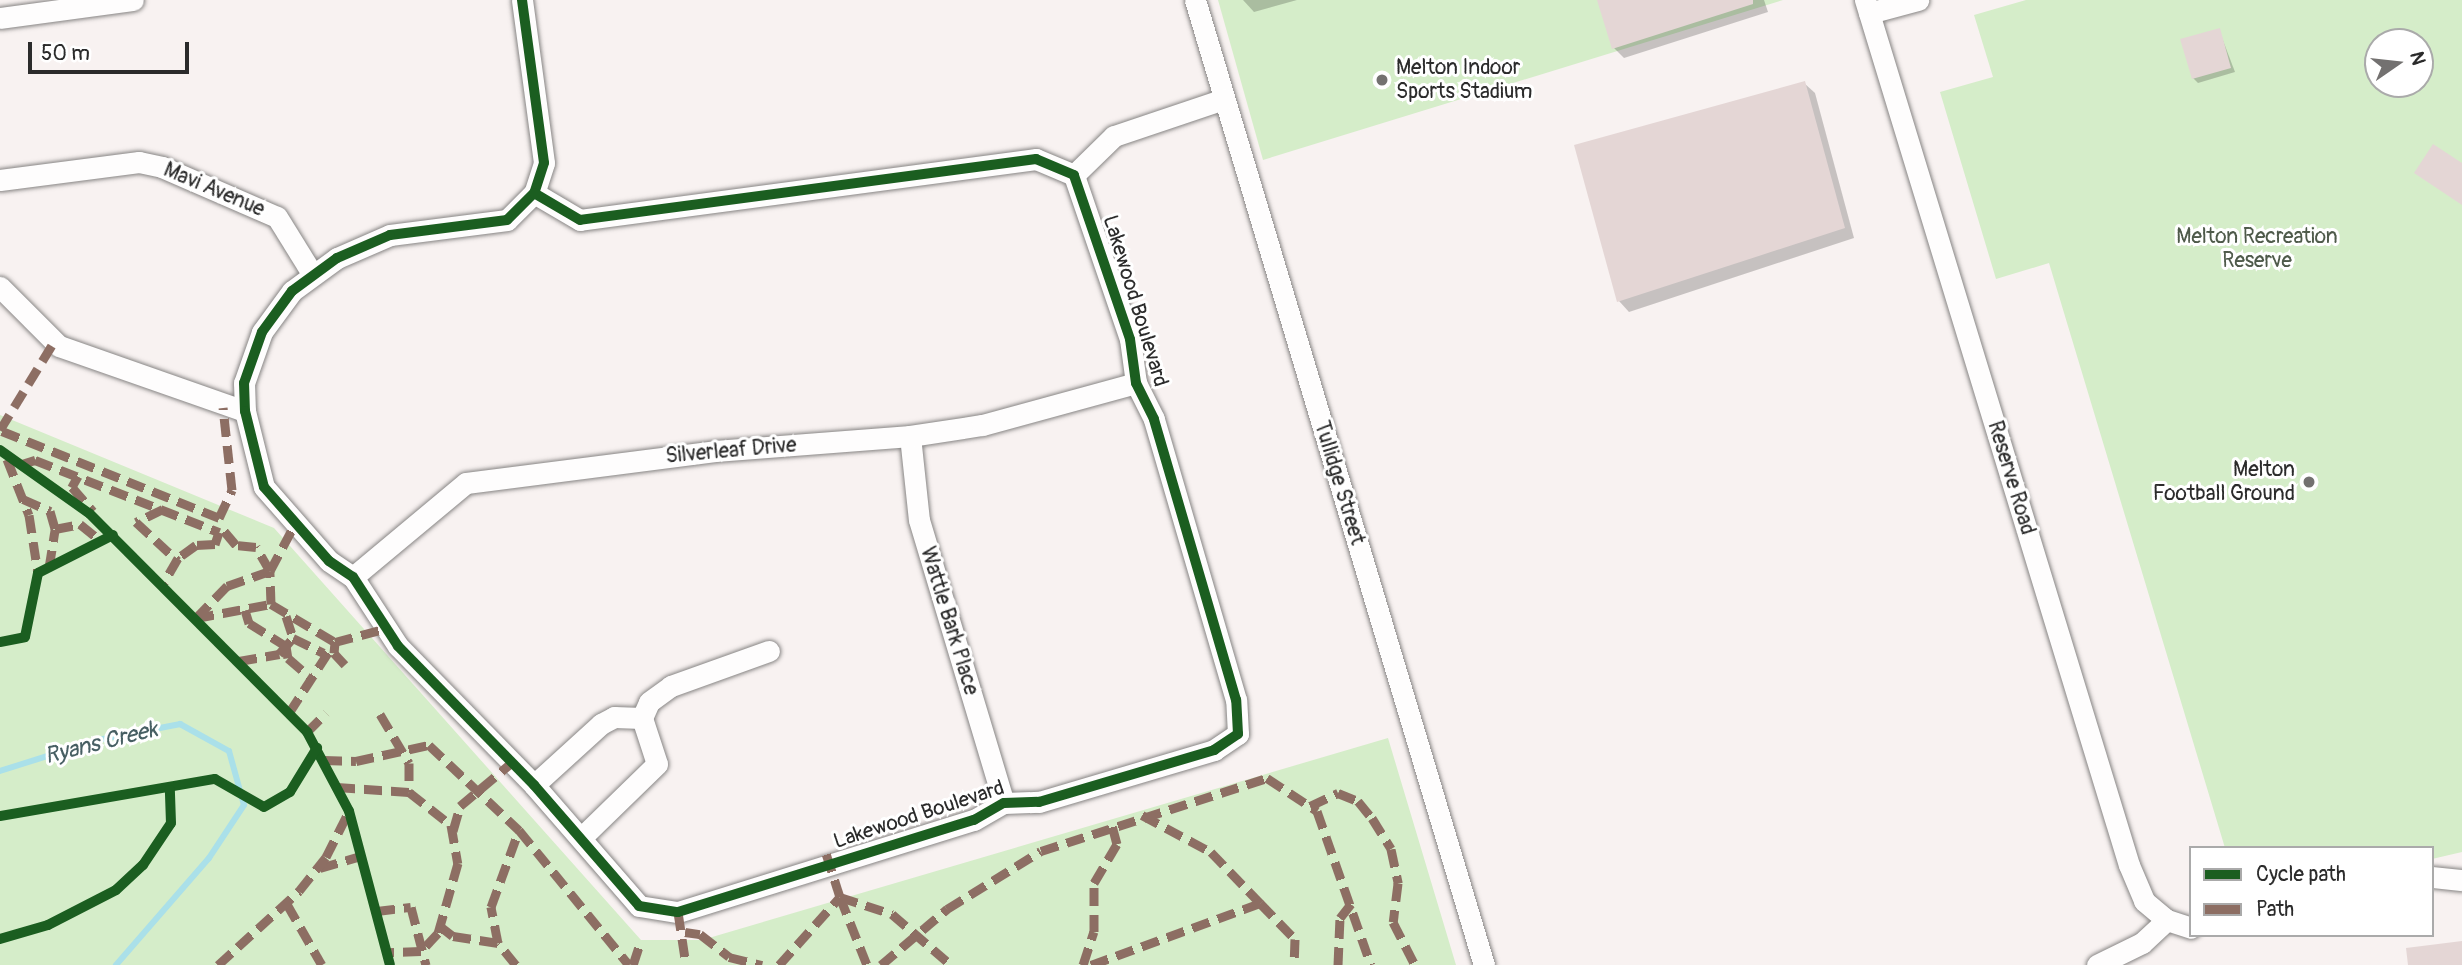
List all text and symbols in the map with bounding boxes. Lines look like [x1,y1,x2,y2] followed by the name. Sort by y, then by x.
[32,28,192,72] scale bar
[2364,28,2434,98] north arrow
[41,40,90,67] text: 50 m
[2404,49,2431,68] text: N
[1396,55,1532,105] place label: Melton Indoor Sports Stadium
[1374,72,1390,88] marker: Melton Indoor Sports Stadium
[160,157,268,223] street label: Mavi Avenue
[1097,212,1173,390] street label: Lakewood Boulevard
[2176,224,2338,274] park label: Melton Recreation Reserve
[1308,418,1370,548] street label: Tullidge Street
[1982,418,2040,538] street label: Reserve Road
[664,433,798,469] street label: Silverleaf Drive
[2153,457,2295,507] place label: Melton Football Ground
[2301,474,2317,490] marker: Melton Football Ground
[914,544,984,698] street label: Wattle Bark Place
[42,716,160,770] water label: Ryans Creek
[830,776,1008,854] street label: Lakewood Boulevard
[2189,846,2434,937] legend
[2256,861,2346,888] text: Cycle path
[2256,896,2294,923] text: Path

